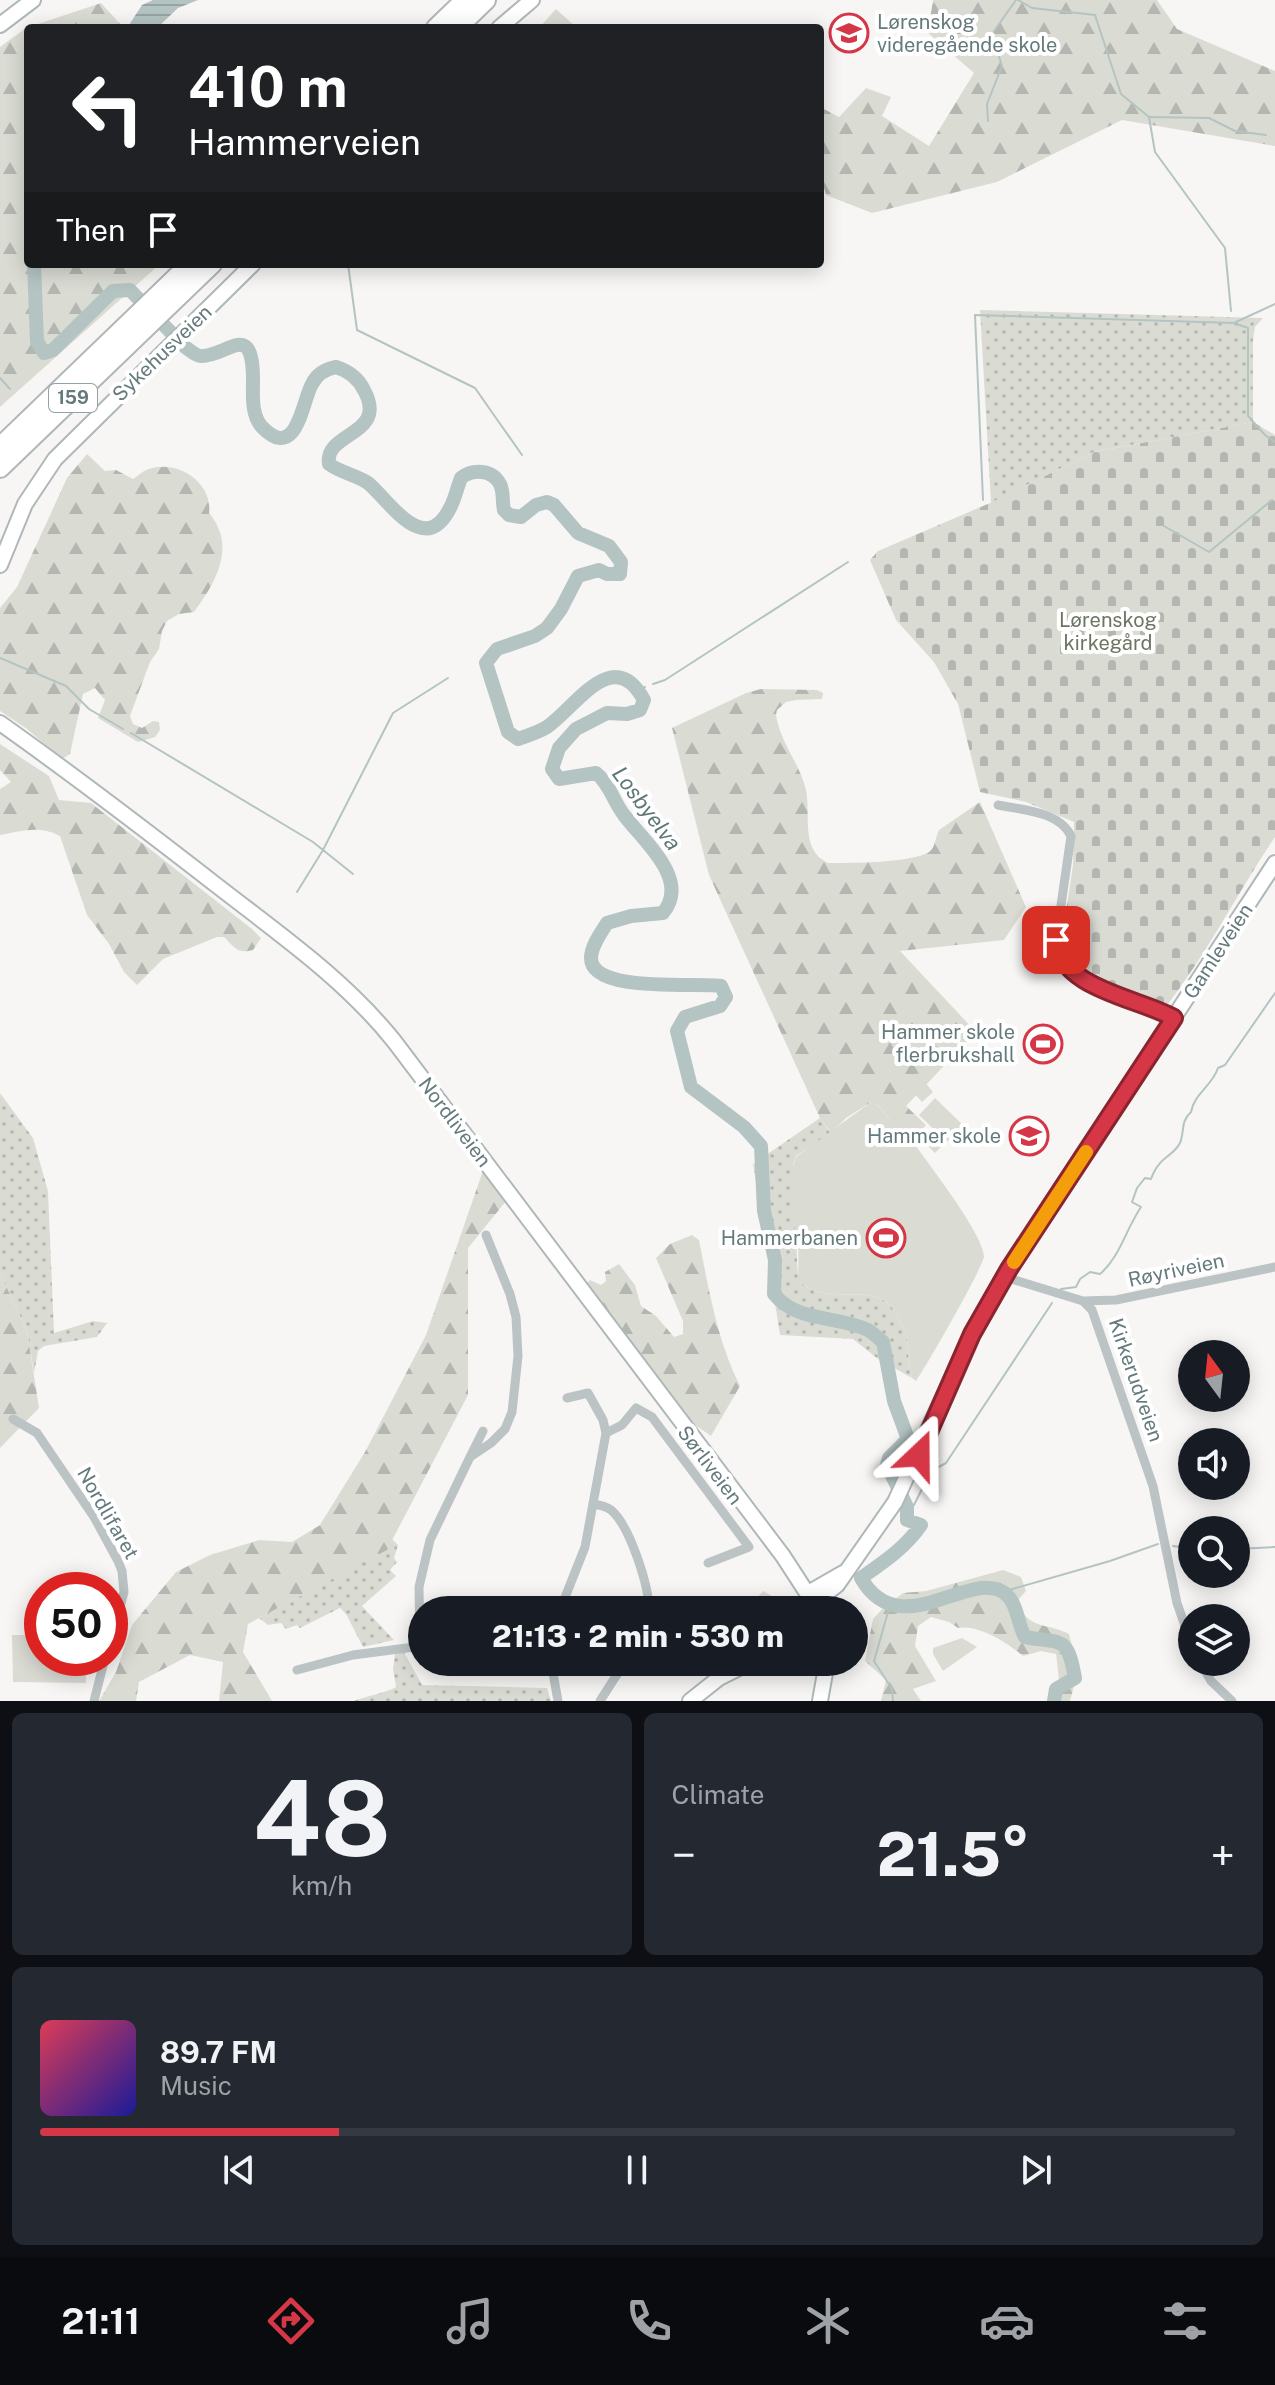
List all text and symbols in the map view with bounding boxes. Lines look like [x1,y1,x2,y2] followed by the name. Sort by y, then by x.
[877,10,1057,57] place label: Lørenskog videregående skole
[828,12,870,54] school or university icon: Lørenskog videregående skole
[188,54,348,120] text: 410 m
[56,56,160,160] icon: left
[188,121,421,163] text: Hammerveien
[141,208,185,252] icon: arrive
[56,212,125,248] text: Then
[107,300,217,406] street label: Sykehusveien
[49,384,97,412] road number: 159
[1059,608,1157,655] park label: Lørenskog kirkegård
[607,761,687,855] water label: Losbyelva
[1178,899,1258,1003] street label: Gamleveien
[1022,906,1090,974] pin
[1034,918,1078,962] icon: arrive
[881,1020,1015,1067] place label: Hammer skole flerbrukshall
[1022,1023,1064,1065] sports icon: Hammer skole flerbrukshall
[414,1072,496,1172] street label: Nordliveien
[1008,1115,1050,1157] school or university icon: Hammer skole
[867,1124,1001,1148] place label: Hammer skole
[865,1217,907,1259] sports icon: Hammerbanen
[721,1226,858,1250] place label: Hammerbanen
[1126,1248,1226,1292] street label: Røyriveien
[1104,1315,1168,1445] street label: Kirkerudveien
[1178,1340,1250,1412] north arrow
[1178,1340,1250,1676] map controls
[877,1413,961,1497] position arrow
[672,1421,748,1509] street label: Sørliveien
[1178,1428,1250,1500] button: sound
[72,1463,144,1563] street label: Nordlifaret
[1178,1516,1250,1588] button: search
[24,1572,128,1676] speed limit sign: 50
[1178,1604,1250,1676] button: layers
[492,1618,784,1654] text: 21:13 · 2 min · 530 m
[253,1757,391,1879] text: 48
[672,1779,765,1810] text: Climate
[877,1819,1030,1890] text: 21.5°
[672,1829,696,1881] text: −
[1211,1829,1235,1881] text: +
[291,1870,352,1901] text: km/h
[160,2034,277,2070] text: 89.7 FM
[160,2070,232,2101] text: Music
[217,2148,261,2192] icon: previous
[615,2148,659,2192] icon: pause
[1014,2148,1058,2192] icon: next
[263,2293,319,2349] icon: directions
[442,2293,498,2349] icon: music
[621,2293,677,2349] icon: phone
[800,2293,856,2349] icon: climate
[979,2293,1035,2349] icon: car
[1157,2293,1213,2349] icon: filters
[61,2300,140,2342] text: 21:11

